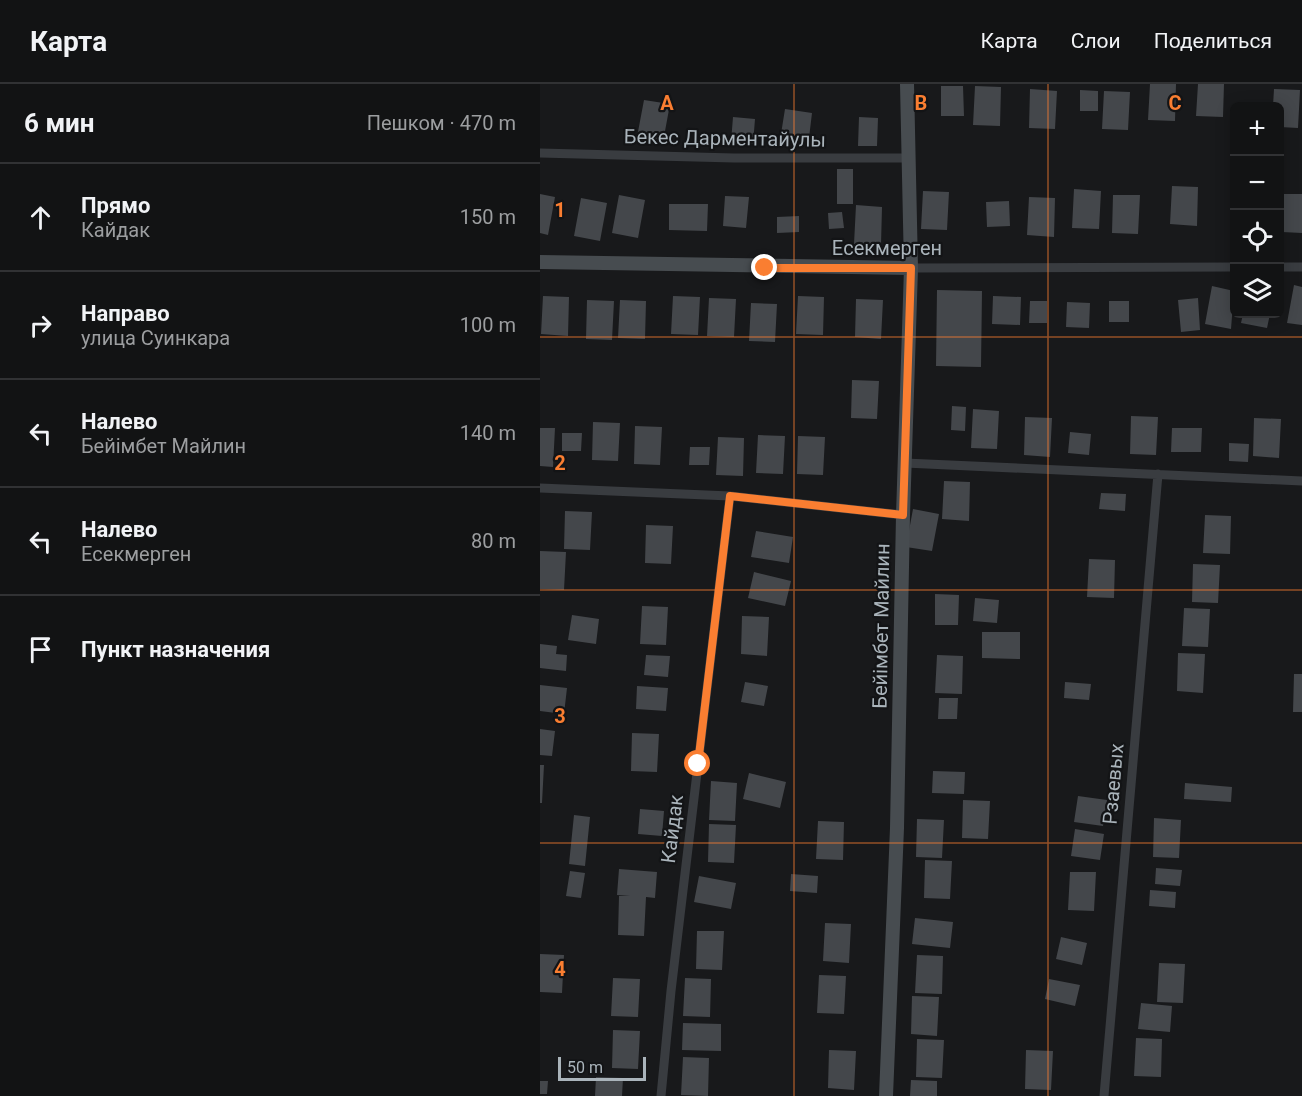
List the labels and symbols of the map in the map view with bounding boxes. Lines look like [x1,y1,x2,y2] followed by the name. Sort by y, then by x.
[660,91,674,115] text: A
[915,91,927,115] text: B
[1168,91,1182,115] text: C
[624,124,826,152] street label: Бекес Дарментайулы
[554,198,566,222] text: 1
[832,236,942,260] street label: Eсекмерген
[751,254,777,280] route end
[554,451,566,475] text: 2
[868,543,894,709] street label: Бейімбет Майлин
[554,704,566,728] text: 3
[1098,742,1128,825] street label: Рзаевых
[684,750,710,776] route start
[656,793,688,865] street label: Кайдак
[554,957,566,981] text: 4
[558,1054,646,1082] scale bar

